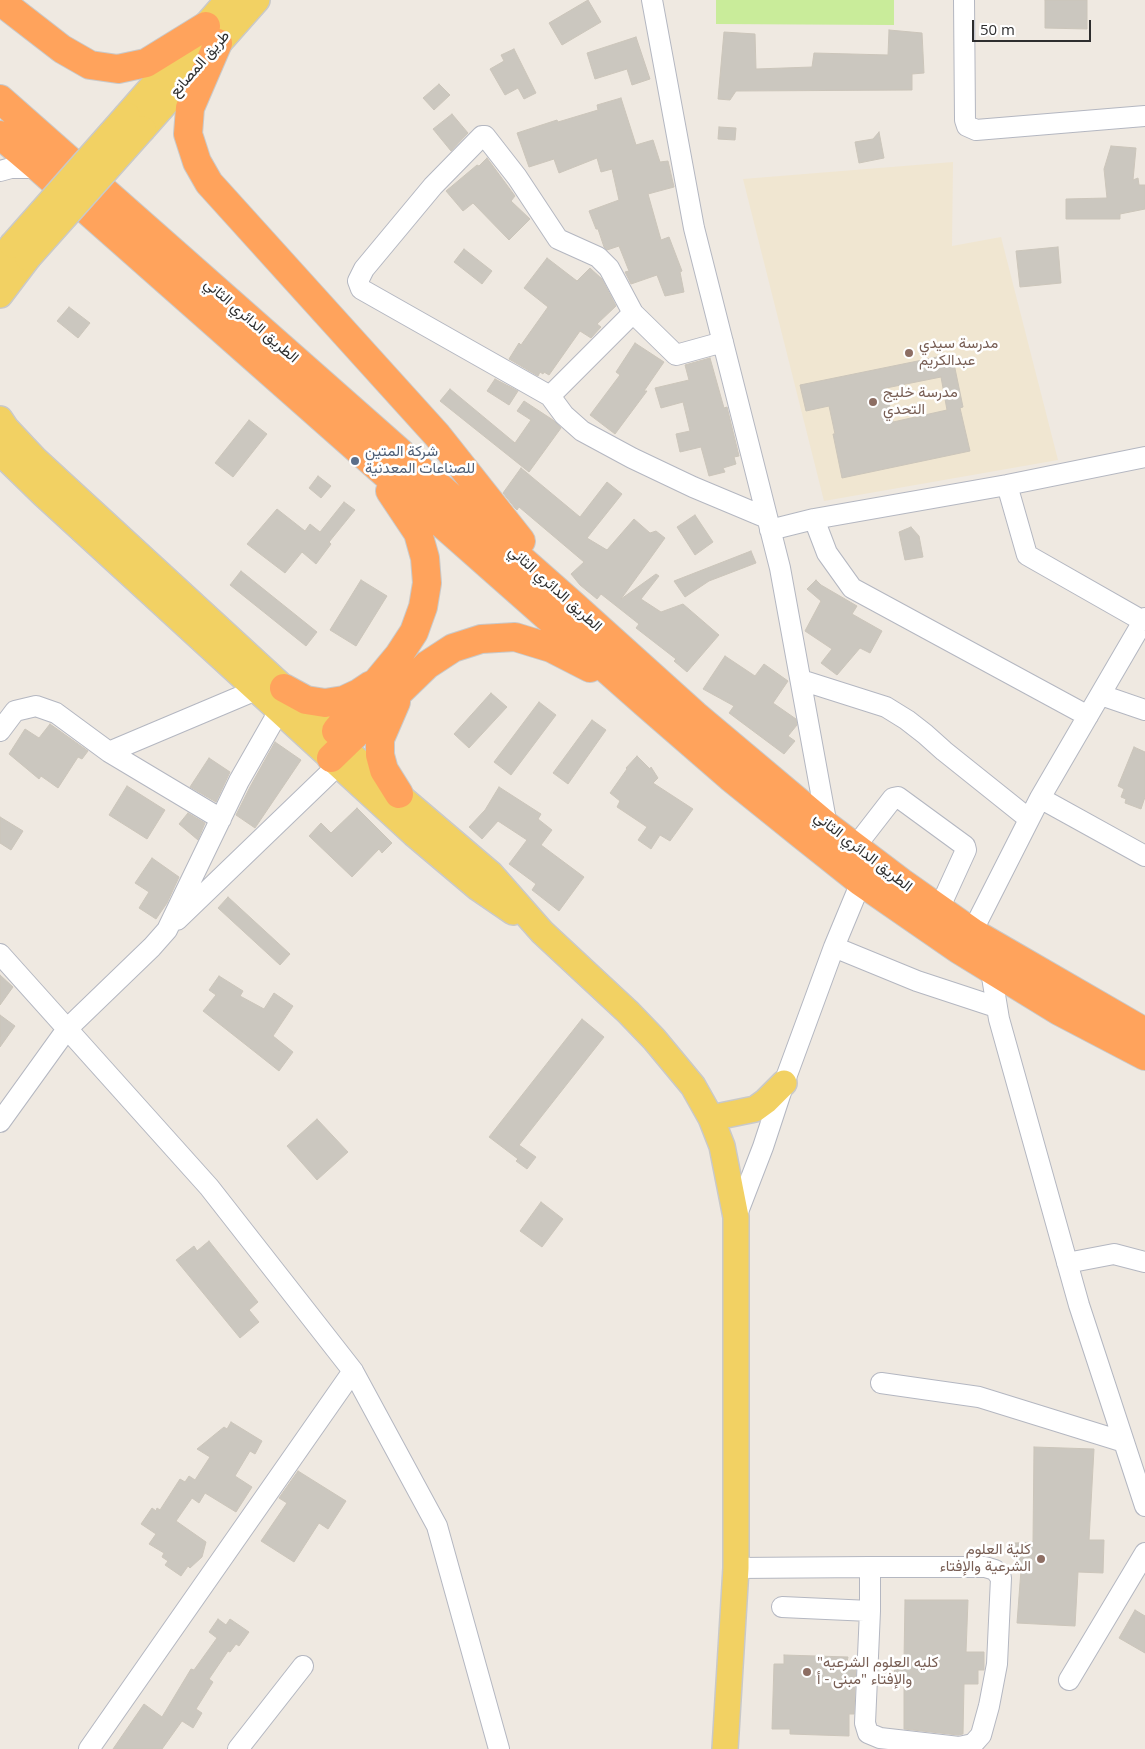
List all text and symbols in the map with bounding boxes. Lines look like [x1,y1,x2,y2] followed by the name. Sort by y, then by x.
[975,10,1094,42] scale bar
[980,19,1015,39] text: 50 m
[166,27,234,101] street label: طريق المصانع
[200,275,302,367] street label: الطريق الدائري الثاني
[919,335,998,370] place label: مدرسة سيدي عبدالكريم
[903,347,915,359] marker: مدرسة سيدي عبدالكريم
[883,384,958,419] place label: مدرسة خليج التحدي
[867,396,879,408] marker: مدرسة خليج التحدي
[365,443,475,478] place label: شركة المتين للصناعات المعدنية
[349,455,361,467] marker: شركة المتين للصناعات المعدنية
[505,542,605,636] street label: الطريق الدائري الثاني
[810,808,916,896] street label: الطريق الدائري الثاني
[940,1541,1031,1576] place label: كلية العلوم الشرعية والإفتاء
[1035,1553,1047,1565] marker: كلية العلوم الشرعية والإفتاء
[817,1654,938,1689] place label: "كليه العلوم الشرعيه والإفتاء "مبنى - أ
[801,1666,813,1678] marker: "كليه العلوم الشرعيه والإفتاء "مبنى - أ

